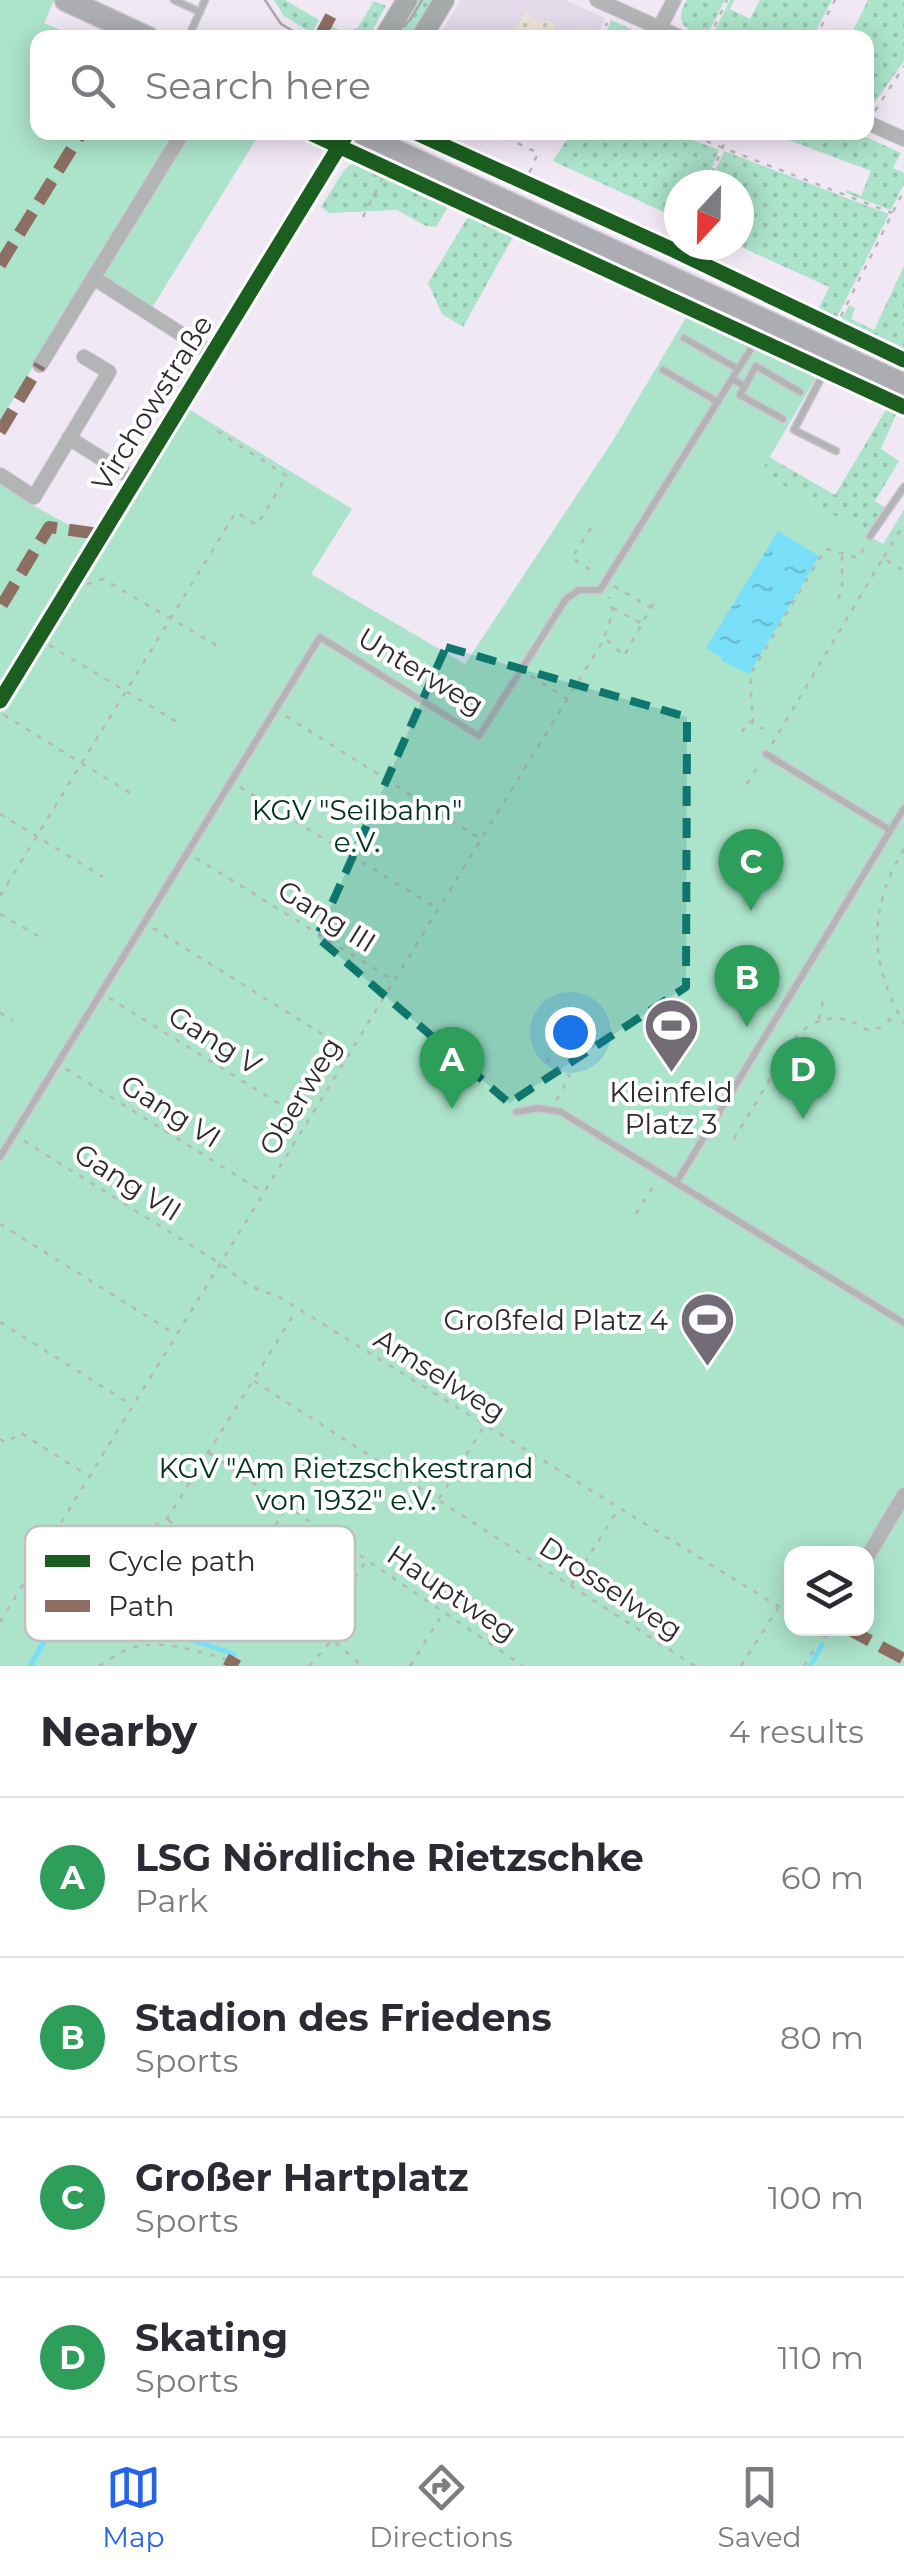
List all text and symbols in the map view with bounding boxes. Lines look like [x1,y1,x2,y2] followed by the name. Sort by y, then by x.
[30,30,874,140] search box
[65,58,120,113] icon: search
[145,62,371,109] text: Search here
[664,170,754,260] north arrow
[84,309,220,497] street label: Virchowstraße
[352,620,490,722] street label: Unterweg
[252,793,462,859] park label: KGV "Seilbahn" e.V.
[718,828,784,911] pin: C
[272,873,382,959] street label: Gang III
[714,944,780,1027] pin: B
[641,996,701,1075] sports icon: Kleinfeld Platz 3
[162,998,268,1082] street label: Gang V
[545,1007,596,1058] your location
[420,1026,484,1109] pin: A
[252,1031,348,1161] street label: Oberweg
[770,1036,836,1119] pin: D
[115,1067,227,1155] street label: Gang VI
[609,1075,733,1141] place label: Kleinfeld Platz 3
[68,1136,188,1228] street label: Gang VII
[677,1290,737,1369] sports icon: Großfeld Platz 4
[444,1303,668,1337] place label: Großfeld Platz 4
[368,1321,512,1429] street label: Amselweg
[159,1451,533,1517] park label: KGV "Am Rietzschkestrand von 1932" e.V.
[25,1526,355,1641] legend
[533,1529,689,1647] street label: Drosselweg
[381,1537,523,1649] street label: Hauptweg
[108,1544,256,1578] text: Cycle path
[784,1546,874,1636] map controls
[784,1546,874,1636] button: layers
[108,1589,175,1623] text: Path
[40,1705,197,1757] text: Nearby
[729,1712,864,1751] text: 4 results
[135,1834,644,1881] text: LSG Nördliche Rietzschke
[60,1858,85,1897] text: A
[781,1858,864,1897] text: 60 m
[135,1881,208,1920] text: Park
[135,1994,552,2041] text: Stadion des Friedens
[60,2018,85,2057] text: B
[780,2018,864,2057] text: 80 m
[135,2041,238,2080] text: Sports
[135,2154,469,2201] text: Großer Hartplatz
[61,2178,84,2217] text: C
[768,2178,864,2217] text: 100 m
[135,2201,238,2240] text: Sports
[135,2314,288,2361] text: Skating
[59,2338,86,2377] text: D
[777,2338,864,2377] text: 110 m
[135,2361,238,2400] text: Sports
[102,2460,165,2554] tab: Map
[369,2460,513,2554] tab: Directions
[717,2460,802,2554] tab: Saved

